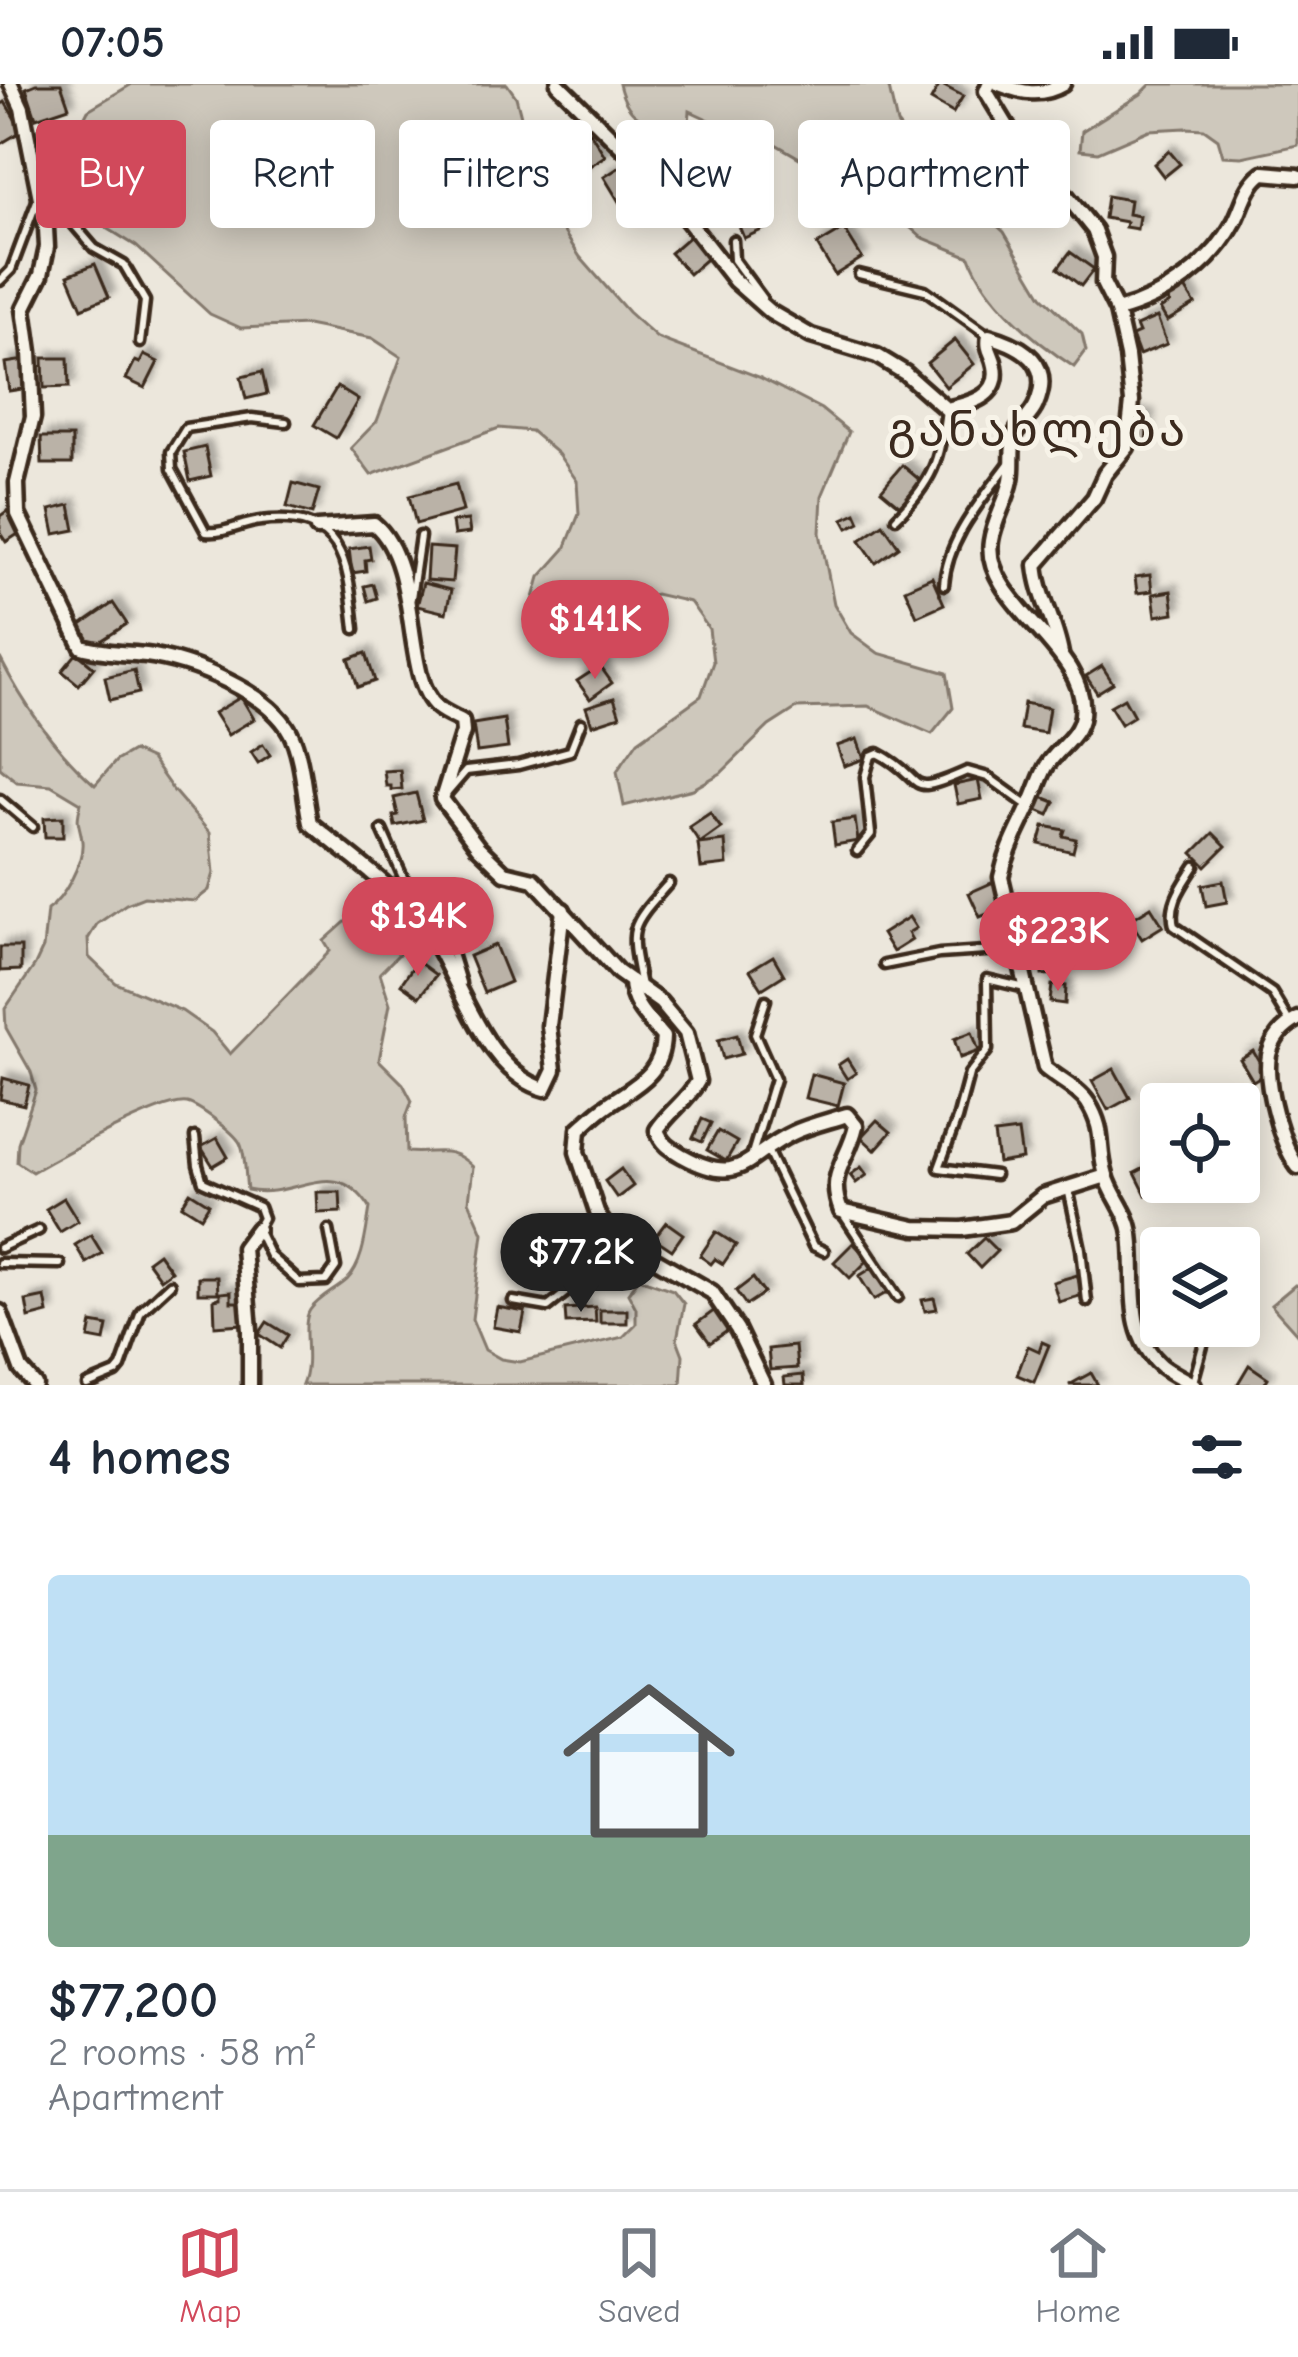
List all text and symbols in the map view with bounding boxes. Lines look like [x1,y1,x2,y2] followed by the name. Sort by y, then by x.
[60,16,165,68] text: 07:05
[36,120,186,228] chip: Buy
[210,120,375,228] chip: Rent
[399,120,592,228] chip: Filters
[616,120,774,228] chip: New
[798,120,1070,228] chip: Apartment
[888,403,1188,458] district label: განახლება
[511,580,679,682] pin: $141K
[548,596,642,641] text: $141K
[334,877,502,979] pin: $134K
[974,892,1142,994] pin: $223K
[369,893,467,938] text: $134K
[1006,908,1110,953] text: $223K
[1140,1083,1260,1347] map controls
[1140,1083,1260,1203] button: locate
[483,1213,679,1315] pin: $77.2K
[1140,1227,1260,1347] button: layers
[527,1229,635,1274] text: $77.2K
[1184,1424,1250,1490] icon: filters
[48,1428,231,1487] text: 4 homes
[541,1653,757,1869] icon: home
[48,1971,218,2030] text: $77,200
[48,2030,315,2075] text: 2 rooms · 58 m²
[48,2075,223,2120] text: Apartment
[177,2220,243,2330] tab: Map
[598,2220,681,2330] tab: Saved
[1035,2220,1121,2330] tab: Home

